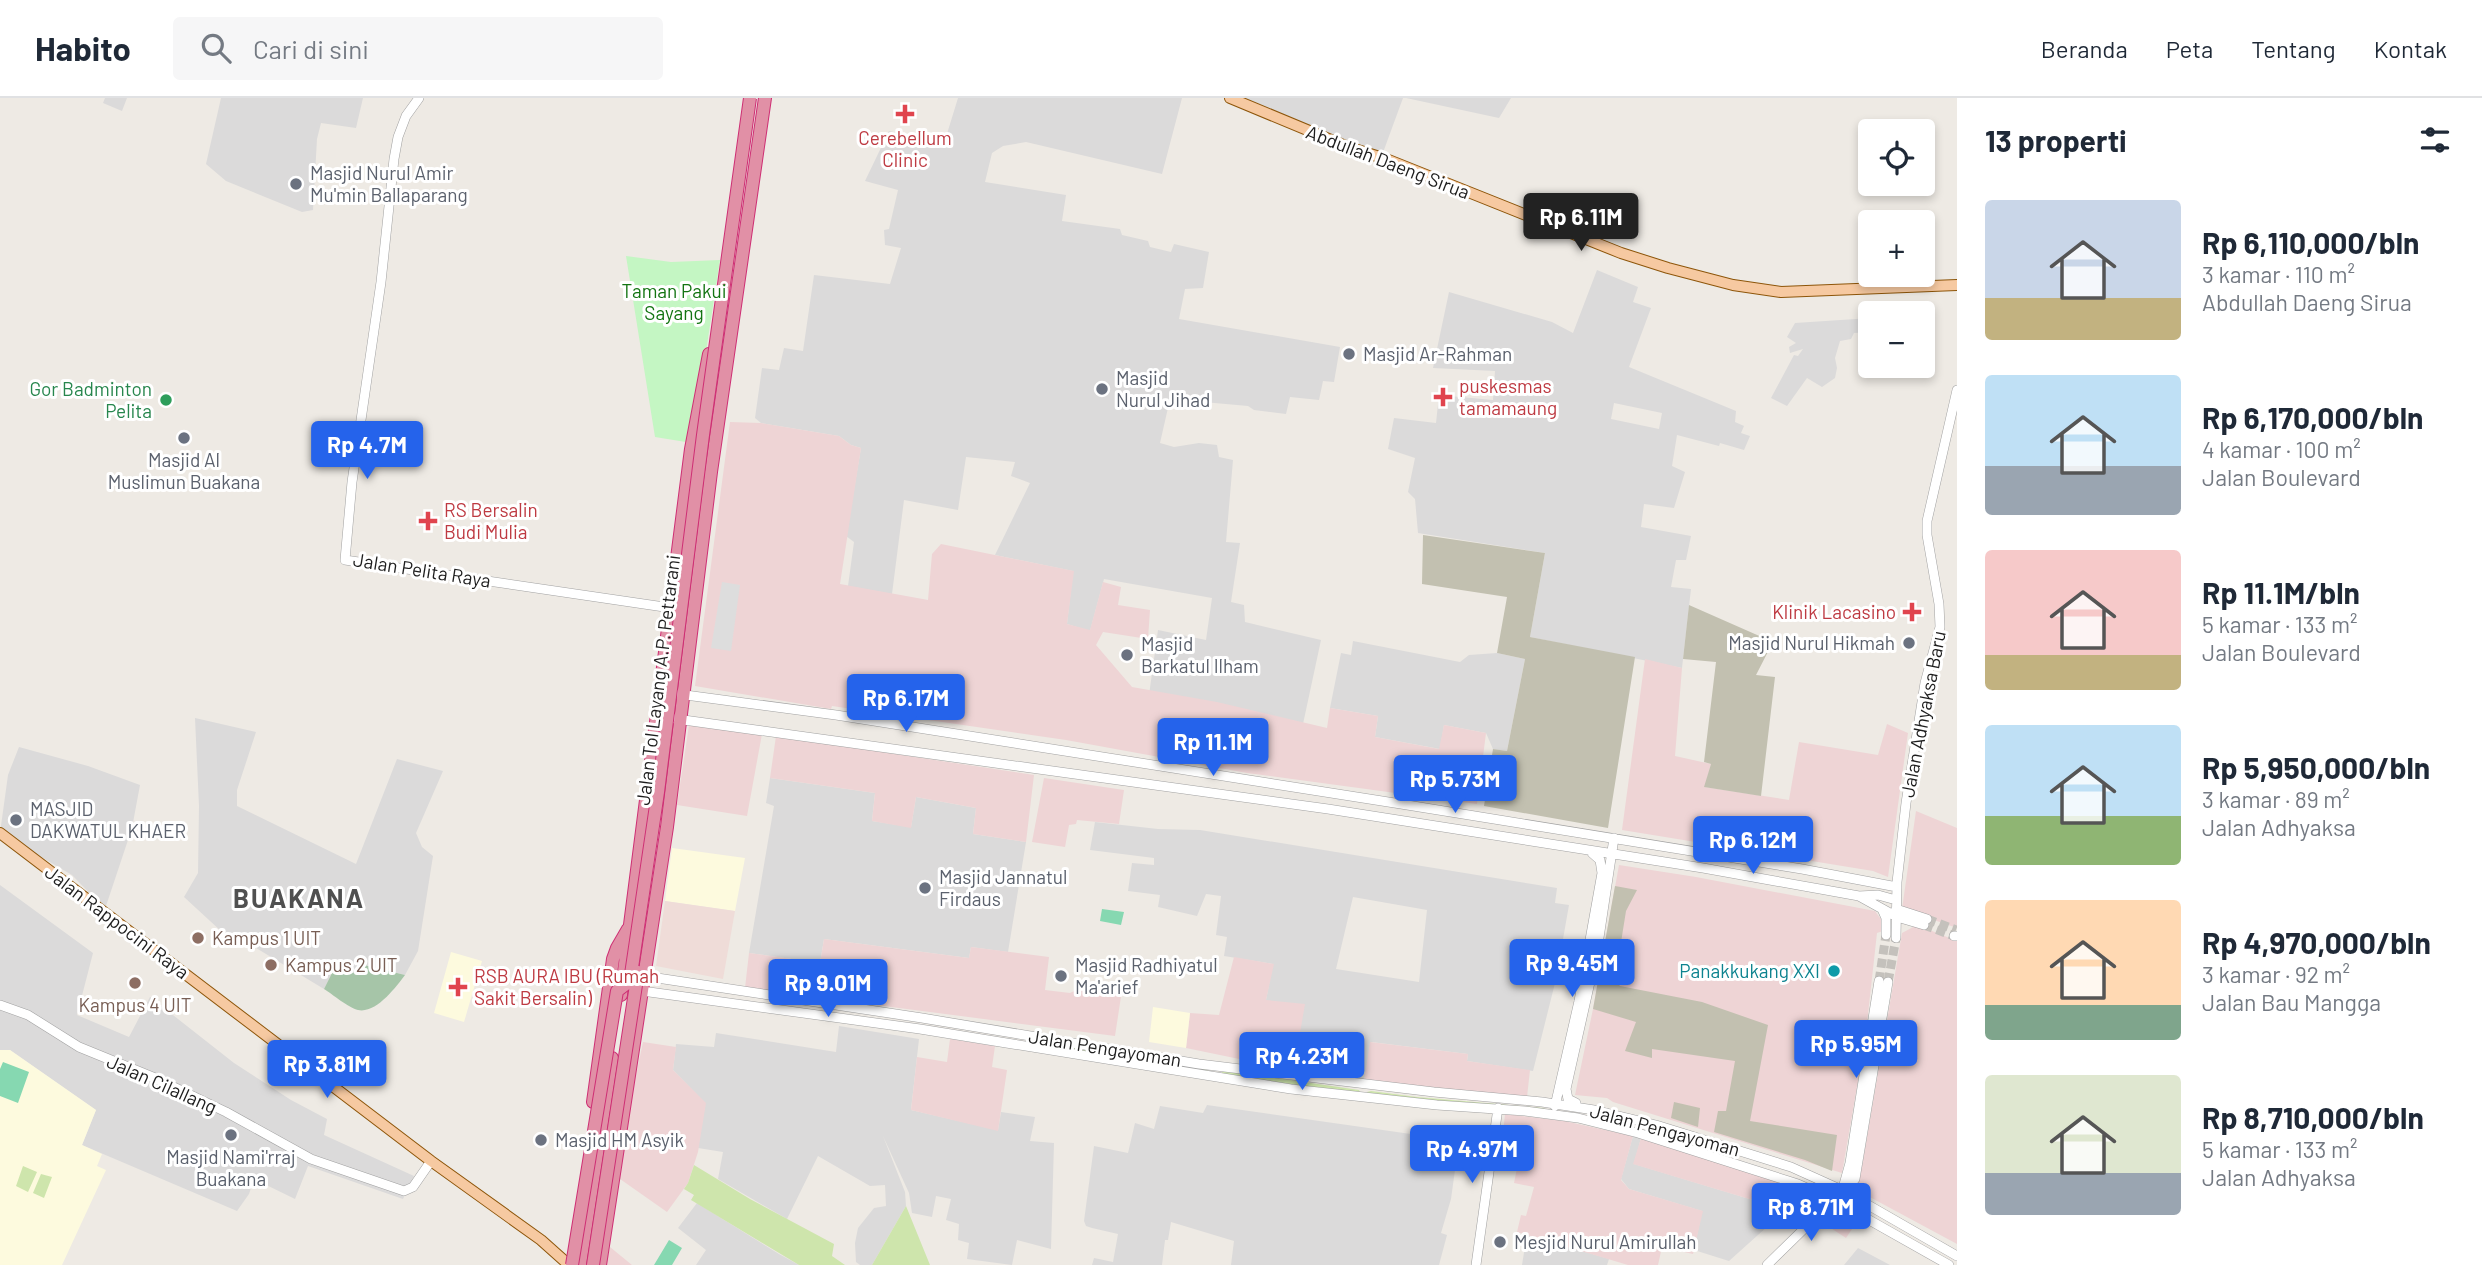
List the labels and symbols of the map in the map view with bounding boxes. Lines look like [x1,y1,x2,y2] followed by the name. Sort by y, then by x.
[895,104,915,124] marker: Cerebellum Clinic
[1303,120,1473,203] street label: Abdullah Daeng Sirua
[858,126,952,171] place label: Cerebellum Clinic
[310,161,468,206] place label: Masjid Nurul Amir Mu'min Ballaparang
[288,176,304,192] marker: Masjid Nurul Amir Mu'min Ballaparang
[1509,194,1653,253] pin: Rp 6.11M
[621,279,727,324] park label: Taman Pakui Sayang
[1363,342,1512,365] place label: Masjid Ar-Rahman
[1341,346,1357,362] marker: Masjid Ar-Rahman
[1116,366,1210,411] place label: Masjid Nurul Jihad
[1459,374,1557,419] place label: puskesmas tamamaung
[29,377,152,422] place label: Gor Badminton Pelita
[1094,381,1110,397] marker: Masjid Nurul Jihad
[1433,387,1453,407] marker: puskesmas tamamaung
[158,392,174,408] marker: Gor Badminton Pelita
[302,422,432,481] pin: Rp 4.7M
[176,430,192,446] marker: Masjid Al Muslimun Buakana
[108,448,260,493] place label: Masjid Al Muslimun Buakana
[444,498,538,543] place label: RS Bersalin Budi Mulia
[418,511,438,531] marker: RS Bersalin Budi Mulia
[352,547,492,592] street label: Jalan Pelita Raya
[631,553,684,807] street label: Jalan Tol Layang A.P. Pettarani
[1772,600,1896,623] place label: Klinik Lacasino
[1902,602,1922,622] marker: Klinik Lacasino
[1895,629,1950,799] street label: Jalan Adhyaksa Baru
[1728,631,1895,654] place label: Masjid Nurul Hikmah
[1141,632,1259,677] place label: Masjid Barkatul Ilham
[1901,635,1917,651] marker: Masjid Nurul Hikmah
[1119,647,1135,663] marker: Masjid Barkatul Ilham
[834,674,978,734] pin: Rp 6.17M
[1141,718,1285,778] pin: Rp 11.1M
[1383,756,1527,815] pin: Rp 5.73M
[30,797,186,842] place label: MASJID DAKWATUL KHAER
[8,812,24,828] marker: MASJID DAKWATUL KHAER
[1681,816,1825,876] pin: Rp 6.12M
[41,860,194,983] street label: Jalan Rappocini Raya
[939,865,1067,910] place label: Masjid Jannatul Firdaus
[917,880,933,896] marker: Masjid Jannatul Firdaus
[233,882,365,913] district label: BUAKANA
[212,926,321,949] place label: Kampus 1 UIT
[190,930,206,946] marker: Kampus 1 UIT
[1500,940,1644,999] pin: Rp 9.45M
[285,953,398,976] place label: Kampus 2 UIT
[1075,953,1218,998] place label: Masjid Radhiyatul Ma'arief
[263,957,279,973] marker: Kampus 2 UIT
[1679,959,1820,982] place label: Panakkukang XXI
[756,960,900,1019] pin: Rp 9.01M
[1826,963,1842,979] marker: Panakkukang XXI
[474,964,659,1009] place label: RSB AURA IBU (Rumah Sakit Bersalin)
[1053,968,1069,984] marker: Masjid Radhiyatul Ma'arief
[127,975,143,991] marker: Kampus 4 UIT
[448,977,468,997] marker: RSB AURA IBU (Rumah Sakit Bersalin)
[79,993,191,1016] place label: Kampus 4 UIT
[1784,1020,1928,1080] pin: Rp 5.95M
[1027,1024,1183,1071] street label: Jalan Pengayoman
[1230,1032,1374,1092] pin: Rp 4.23M
[255,1040,399,1100] pin: Rp 3.81M
[104,1049,221,1118] street label: Jalan Cilallang
[1588,1098,1743,1161] street label: Jalan Pengayoman
[1400,1126,1544,1185] pin: Rp 4.97M
[223,1127,239,1143] marker: Masjid Nami'rraj Buakana
[555,1128,684,1151] place label: Masjid HM Asyik
[533,1132,549,1148] marker: Masjid HM Asyik
[166,1145,296,1190] place label: Masjid Nami'rraj Buakana
[1739,1184,1883,1243] pin: Rp 8.71M
[1514,1230,1697,1253] place label: Mesjid Nurul Amirullah
[1492,1234,1508,1250] marker: Mesjid Nurul Amirullah

